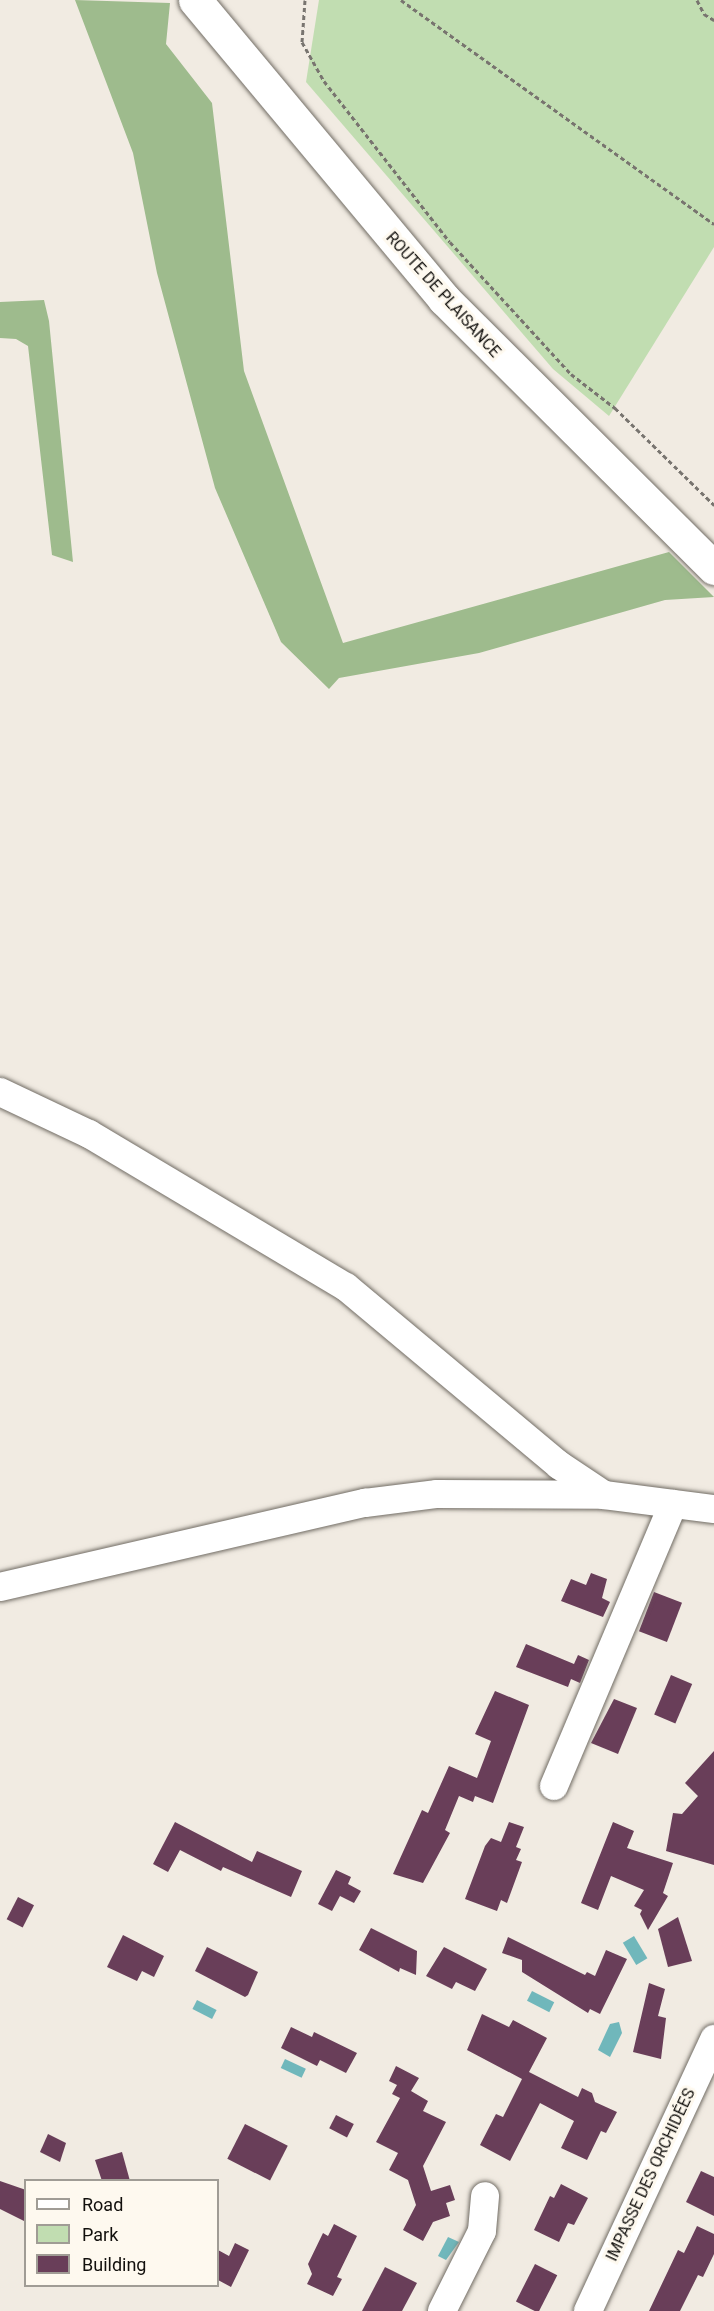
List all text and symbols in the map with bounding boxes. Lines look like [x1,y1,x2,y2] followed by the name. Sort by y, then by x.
[382,228,504,362] street label: ROUTE DE PLAISANCE
[603,2086,699,2264] street label: IMPASSE DES ORCHIDÉES
[24,2179,219,2287] legend
[82,2194,123,2215] text: Road
[82,2224,118,2245] text: Park
[82,2254,146,2275] text: Building

